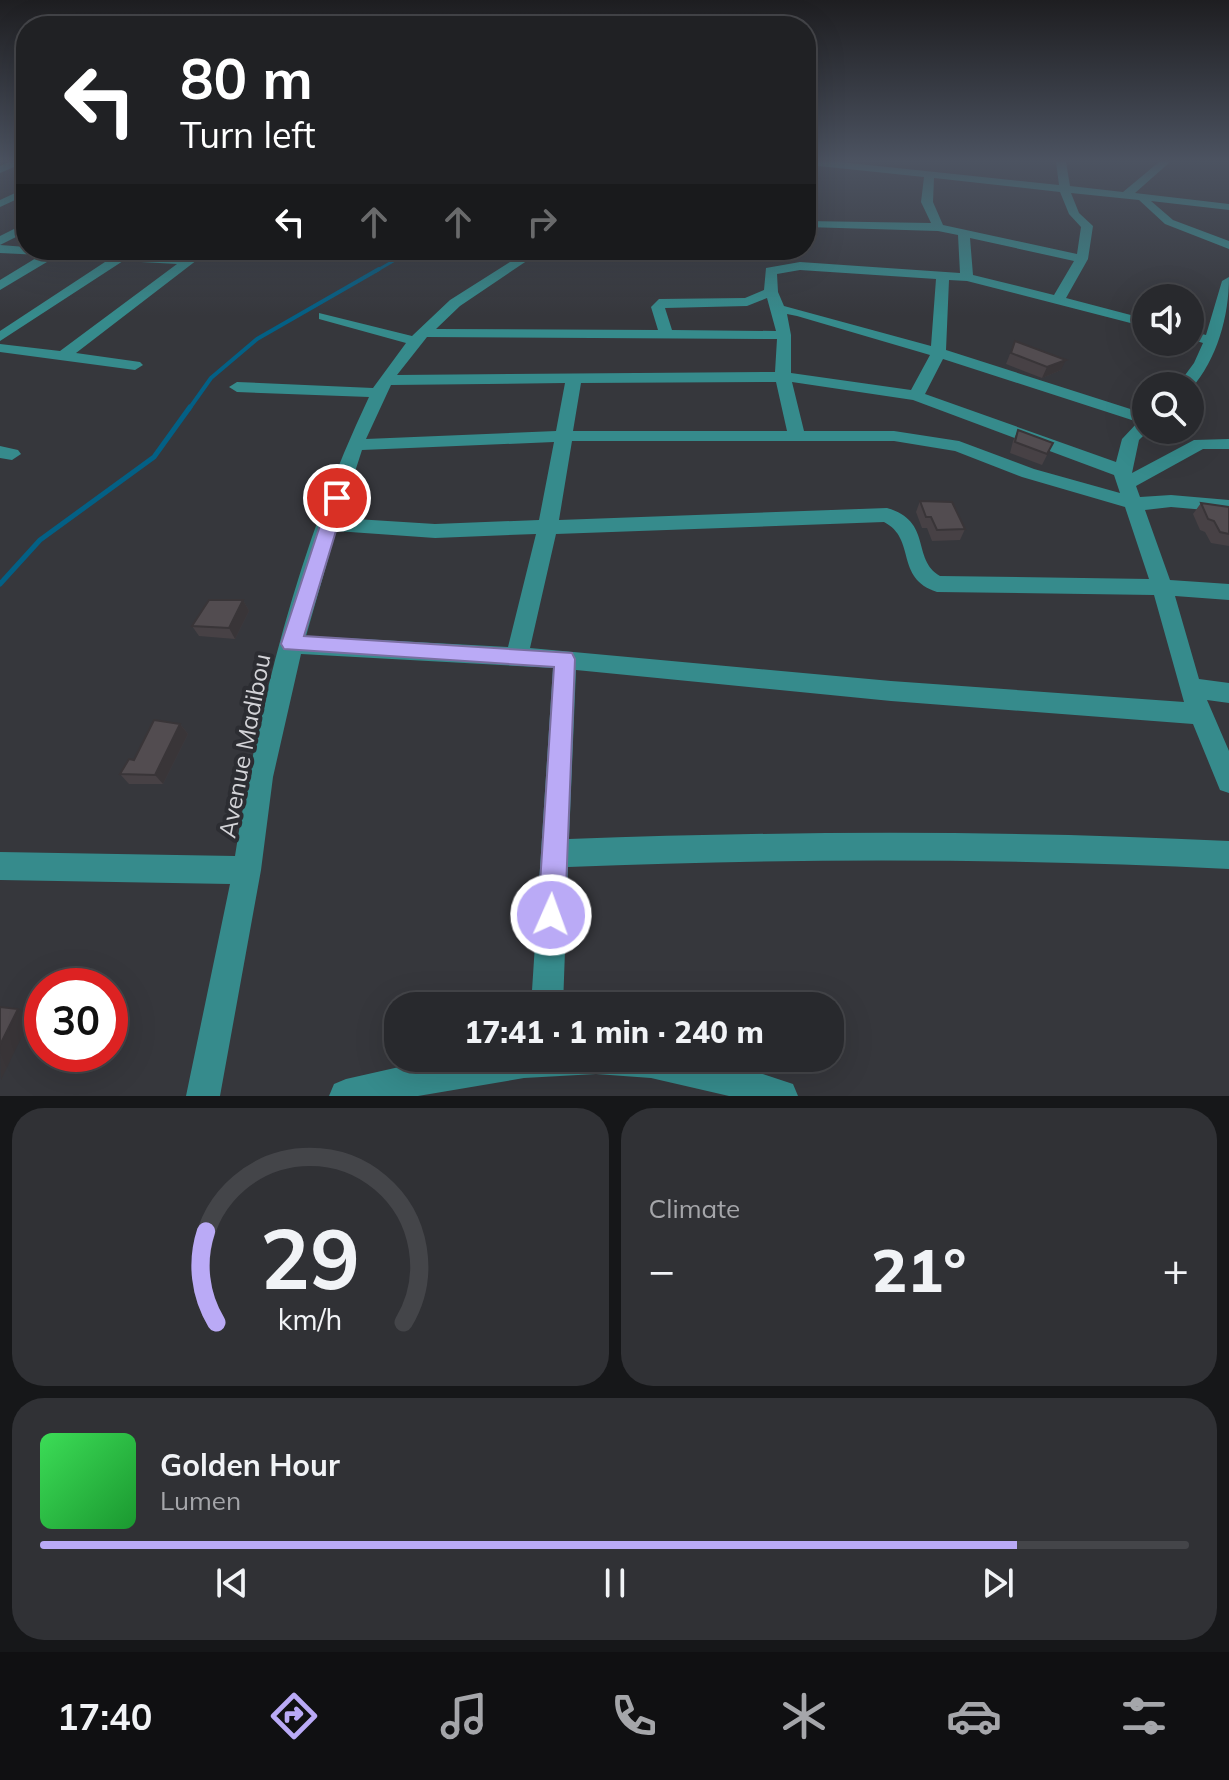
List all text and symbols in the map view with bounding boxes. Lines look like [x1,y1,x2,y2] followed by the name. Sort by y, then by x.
[180,43,313,113] text: 80 m
[48,48,152,152] icon: left
[180,112,316,157] text: Turn left
[268,200,312,244] icon: left
[352,200,396,244] icon: ahead
[436,200,480,244] icon: ahead
[520,200,564,244] icon: right
[1132,284,1204,444] map controls
[1132,284,1204,356] button: sound
[1132,372,1204,444] button: search
[303,464,371,532] pin
[315,476,359,520] icon: arrive
[211,651,277,840] street label: Avenue Madibou
[509,873,593,957] position arrow
[24,968,128,1072] speed limit sign: 30
[464,1013,764,1051] text: 17:41 · 1 min · 240 m
[649,1192,740,1225] text: Climate
[260,1205,360,1310] text: 29
[871,1232,966,1307] text: 21°
[649,1242,675,1297] text: −
[1163,1242,1189,1297] text: +
[278,1301,343,1337] text: km/h
[160,1446,340,1484] text: Golden Hour
[160,1484,241,1517] text: Lumen
[210,1561,254,1605] icon: previous
[593,1561,637,1605] icon: pause
[976,1561,1020,1605] icon: next
[266,1688,322,1744] icon: directions
[436,1688,492,1744] icon: music
[606,1688,662,1744] icon: phone
[776,1688,832,1744] icon: climate
[946,1688,1002,1744] icon: car
[1116,1688,1172,1744] icon: filters
[57,1694,152,1739] text: 17:40

